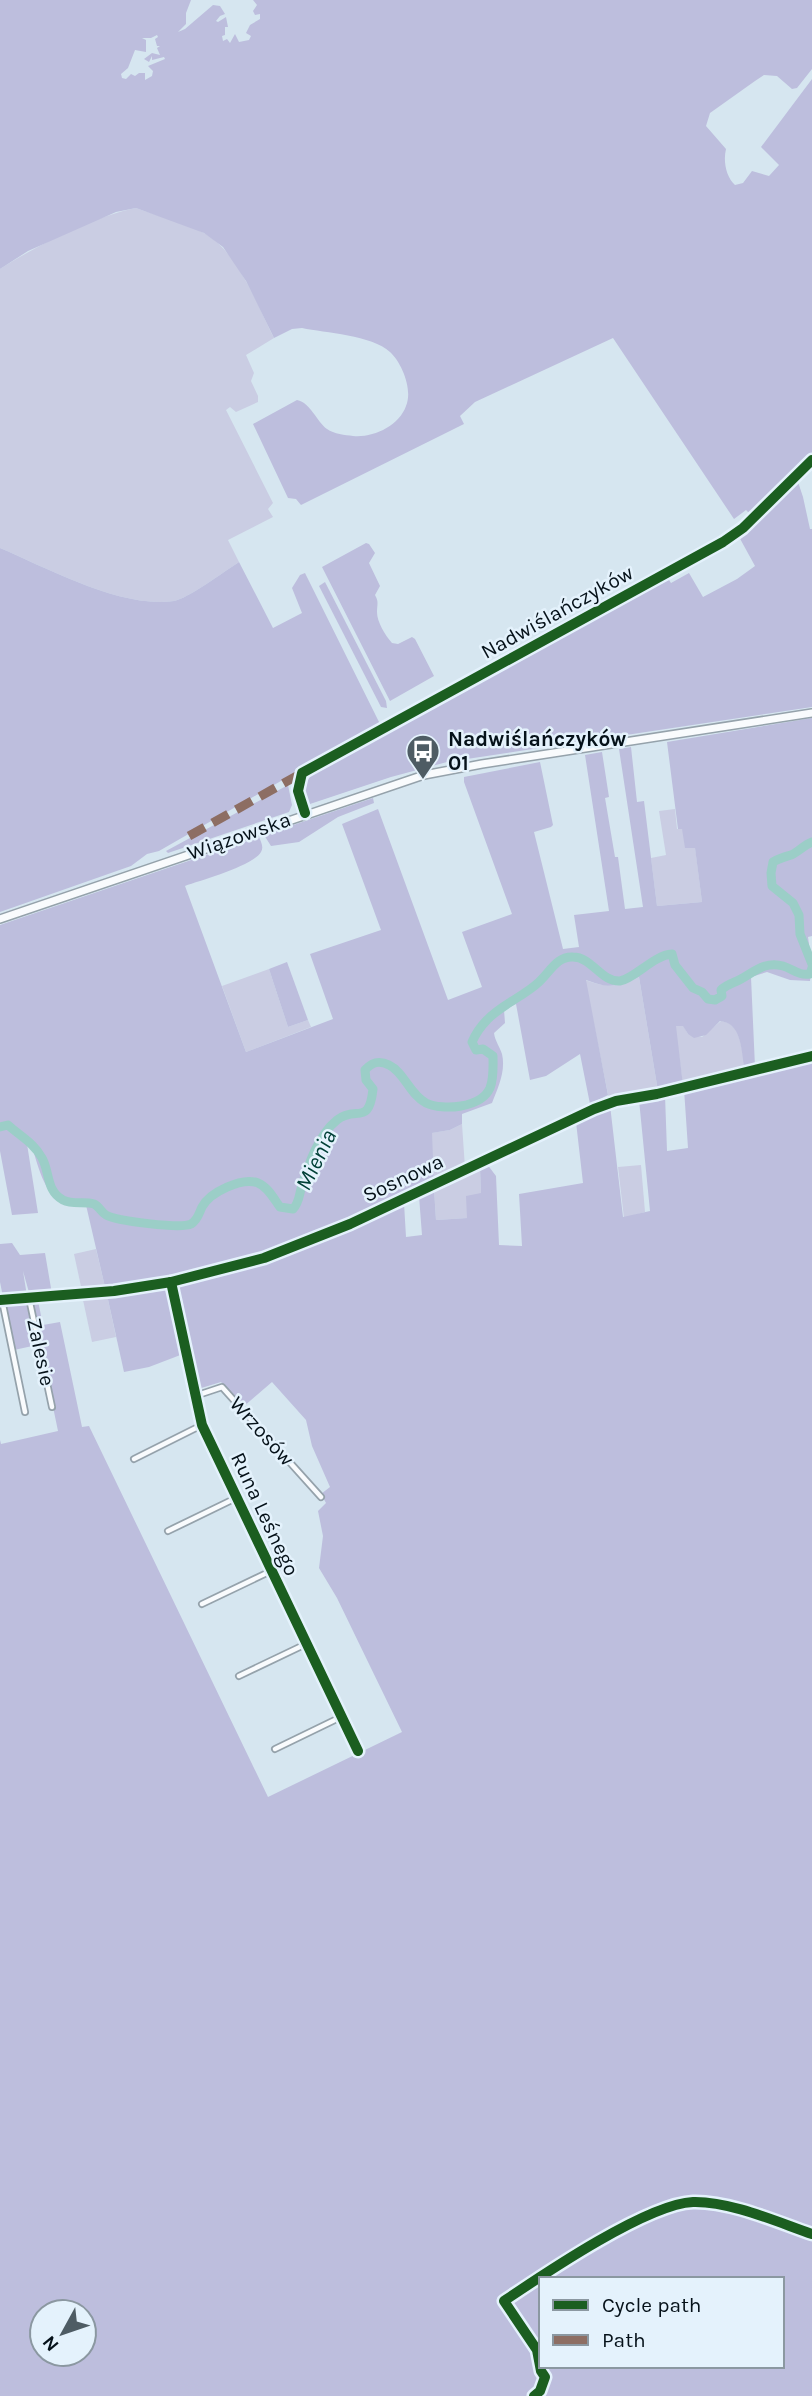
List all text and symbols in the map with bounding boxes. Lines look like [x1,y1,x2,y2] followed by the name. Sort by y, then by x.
[477,560,637,664] street label: Nadwiślańczyków
[448,727,626,775] place label: Nadwiślańczyków 01
[404,732,442,781] bus stop icon: Nadwiślańczyków 01
[184,807,294,865] street label: Wiązowska
[290,1125,342,1195] water label: Mienia
[359,1149,447,1207] street label: Sosnowa
[22,1316,60,1388] street label: Zalesie
[225,1391,299,1471] street label: Wrzosów
[226,1449,304,1579] street label: Runa Leśnego
[539,2277,784,2368] legend
[602,2293,702,2317] text: Cycle path
[28,2298,98,2368] north arrow
[602,2328,646,2352] text: Path
[38,2331,64,2356] text: N

